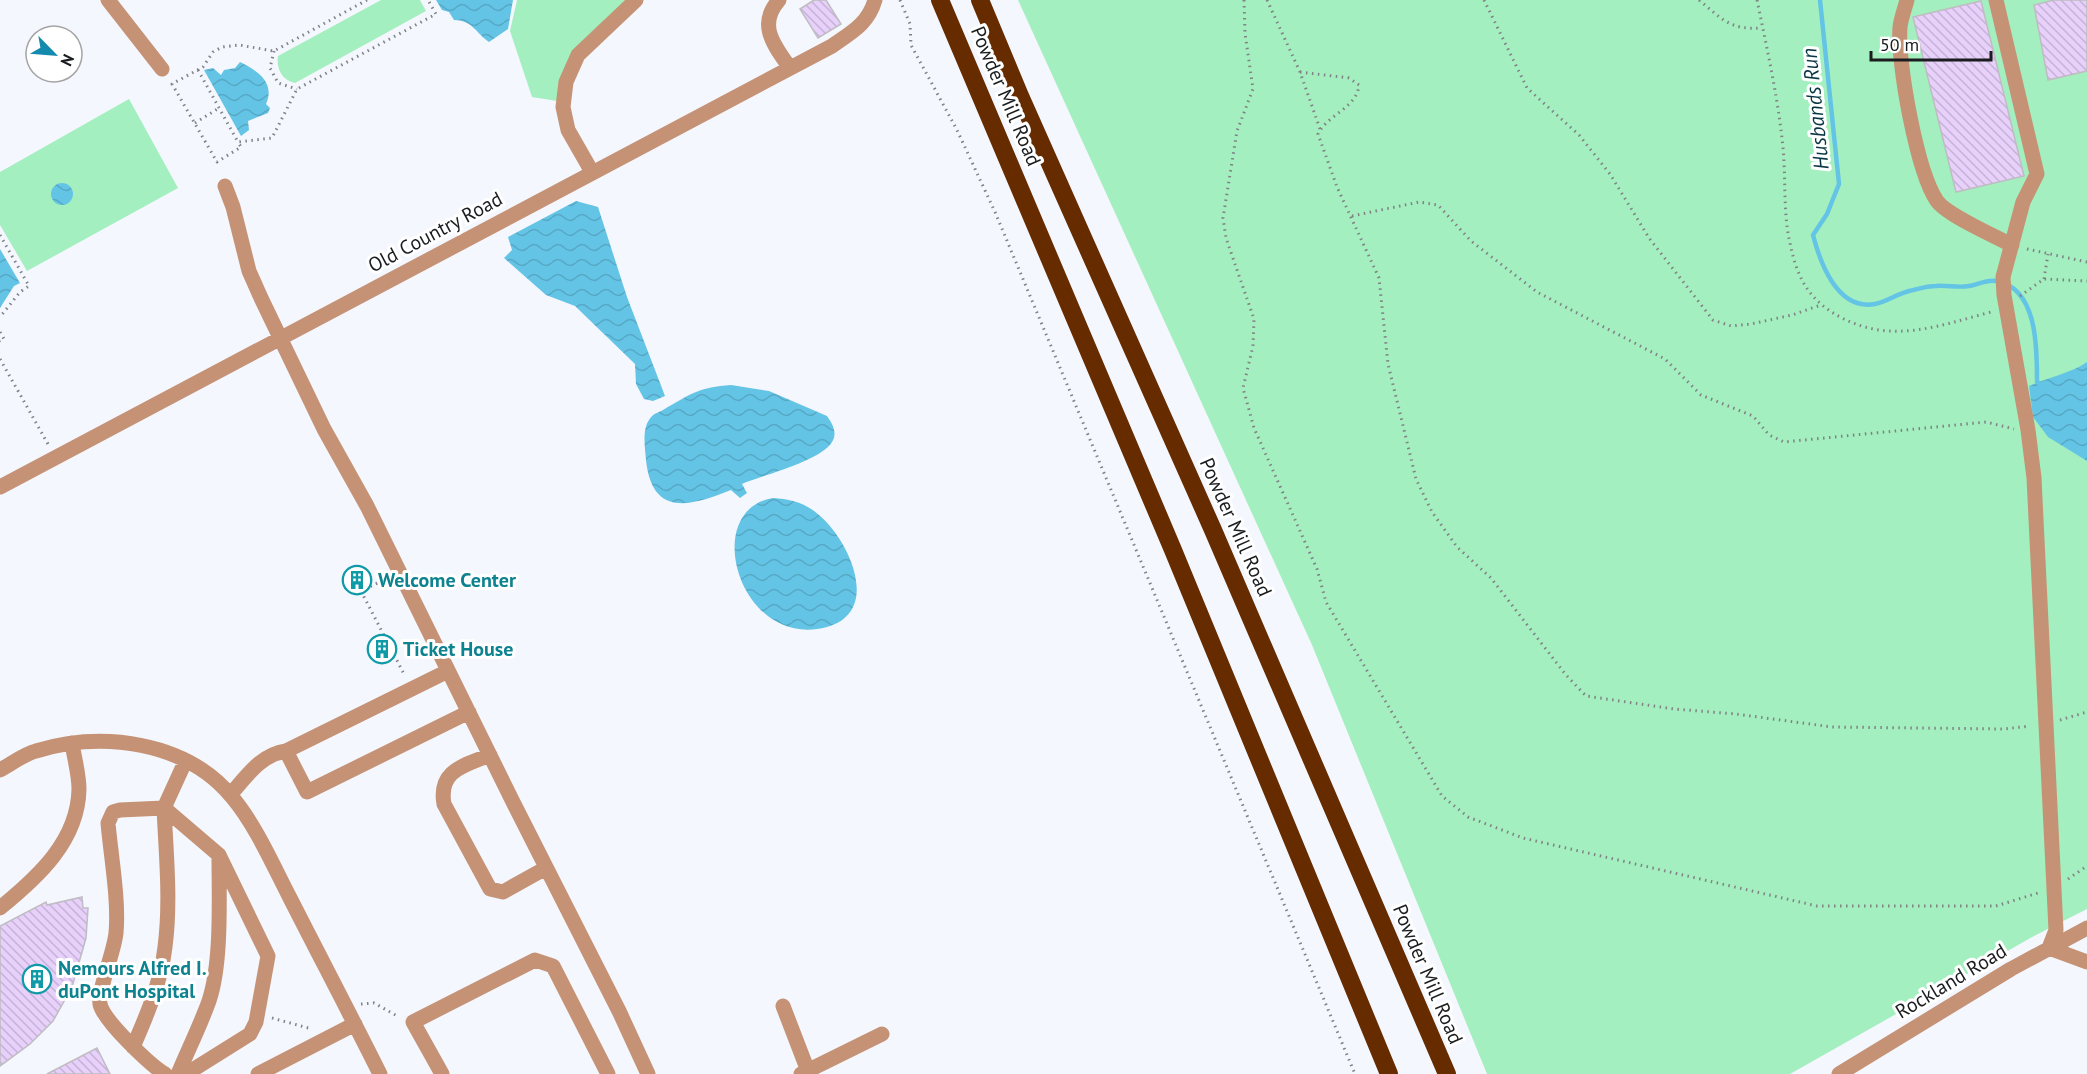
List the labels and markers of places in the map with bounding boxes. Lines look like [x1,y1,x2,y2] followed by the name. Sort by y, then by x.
[341,564,373,596] building icon: Welcome Center
[378,567,516,593] place label: Welcome Center
[366,633,398,665] building icon: Ticket House
[403,636,513,662] place label: Ticket House
[58,955,207,1004] place label: Nemours Alfred I. duPont Hospital
[21,963,53,995] building icon: Nemours Alfred I. duPont Hospital

